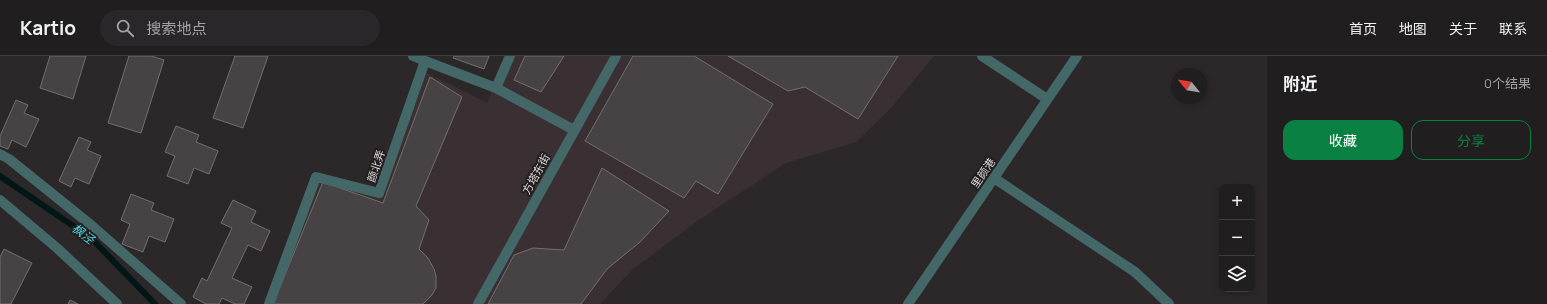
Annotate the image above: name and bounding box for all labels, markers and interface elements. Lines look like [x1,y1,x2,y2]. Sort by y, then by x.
search box [100,10,380,46]
text: Kartio [20,15,76,41]
icon: search [114,17,136,39]
text: 搜索地点 [146,18,206,39]
text: 首页 [1349,19,1377,38]
text: 地图 [1399,19,1427,38]
text: 关于 [1449,19,1477,38]
text: 联系 [1499,19,1527,38]
north arrow [1171,68,1207,104]
text: 附近 [1283,72,1317,95]
text: 0个结果 [1484,74,1531,92]
button: 收藏 [1283,120,1403,160]
button: 分享 [1411,120,1531,160]
street label: 颜北弄 [363,148,388,184]
street label: 方塔东街 [518,151,553,197]
street label: 里颜港 [967,155,998,191]
map controls [1219,184,1255,292]
button: + [1219,184,1255,220]
water label: 枫泾 [69,220,99,248]
button: − [1219,220,1255,256]
button: layers [1219,256,1255,292]

